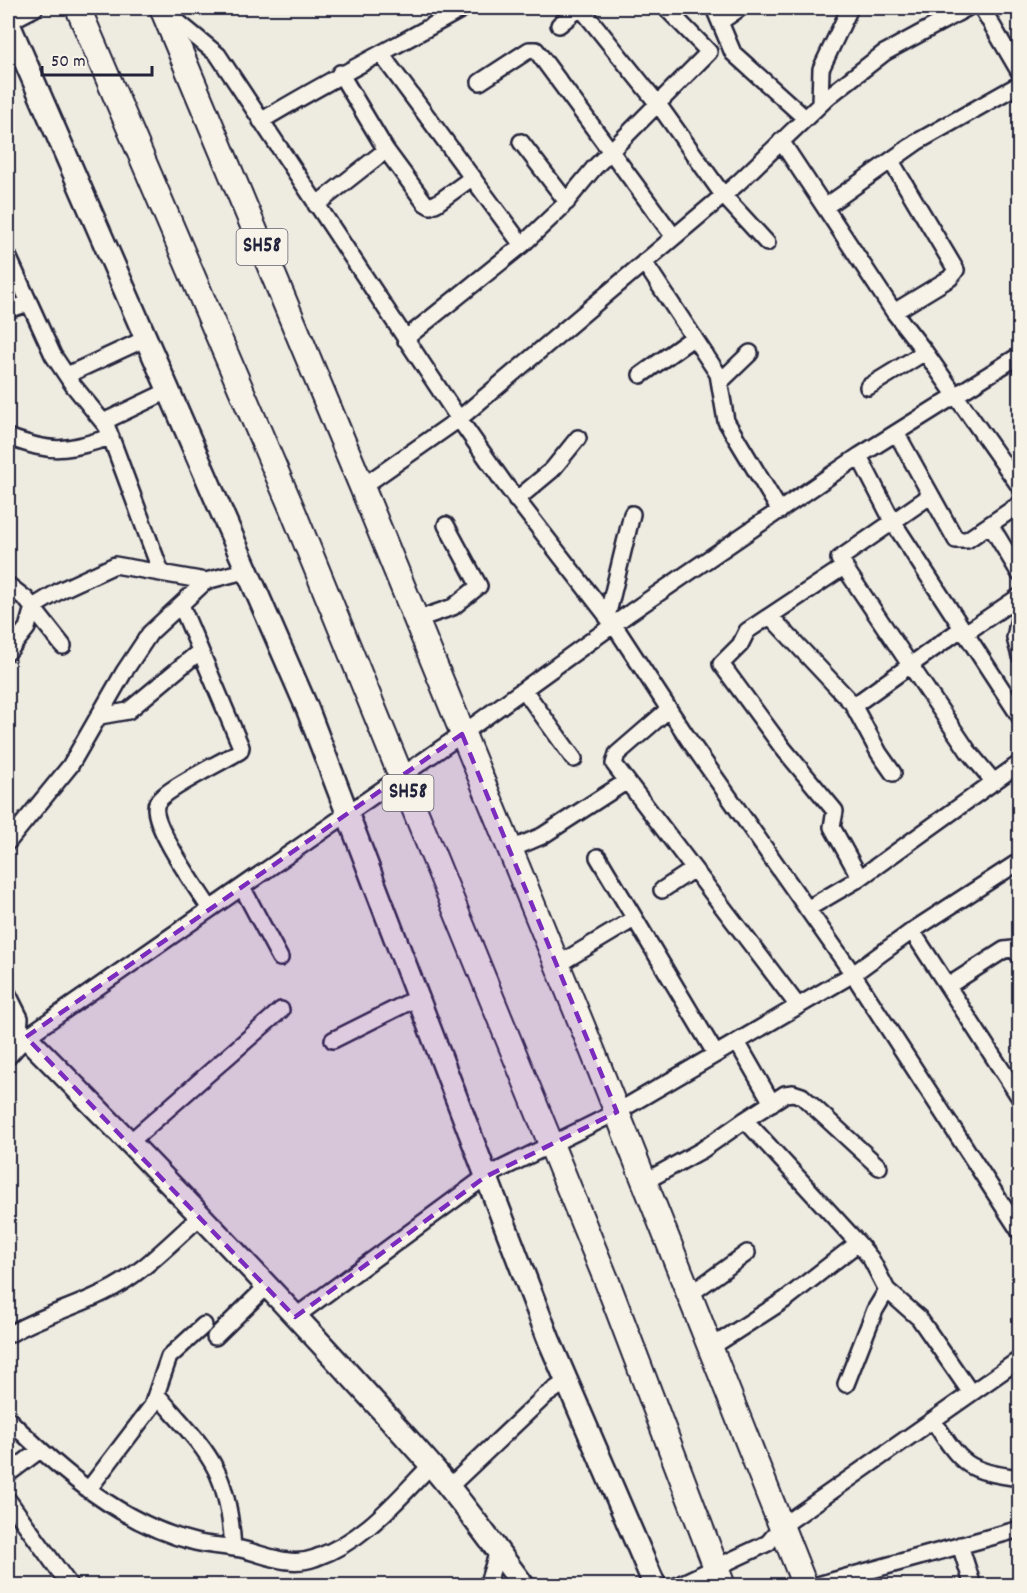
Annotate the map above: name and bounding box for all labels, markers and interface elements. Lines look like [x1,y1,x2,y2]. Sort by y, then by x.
scale bar [42,39,152,77]
text: 50 m [51,50,86,75]
road number: SH58 [236,229,288,265]
road number: SH58 [382,775,434,811]

